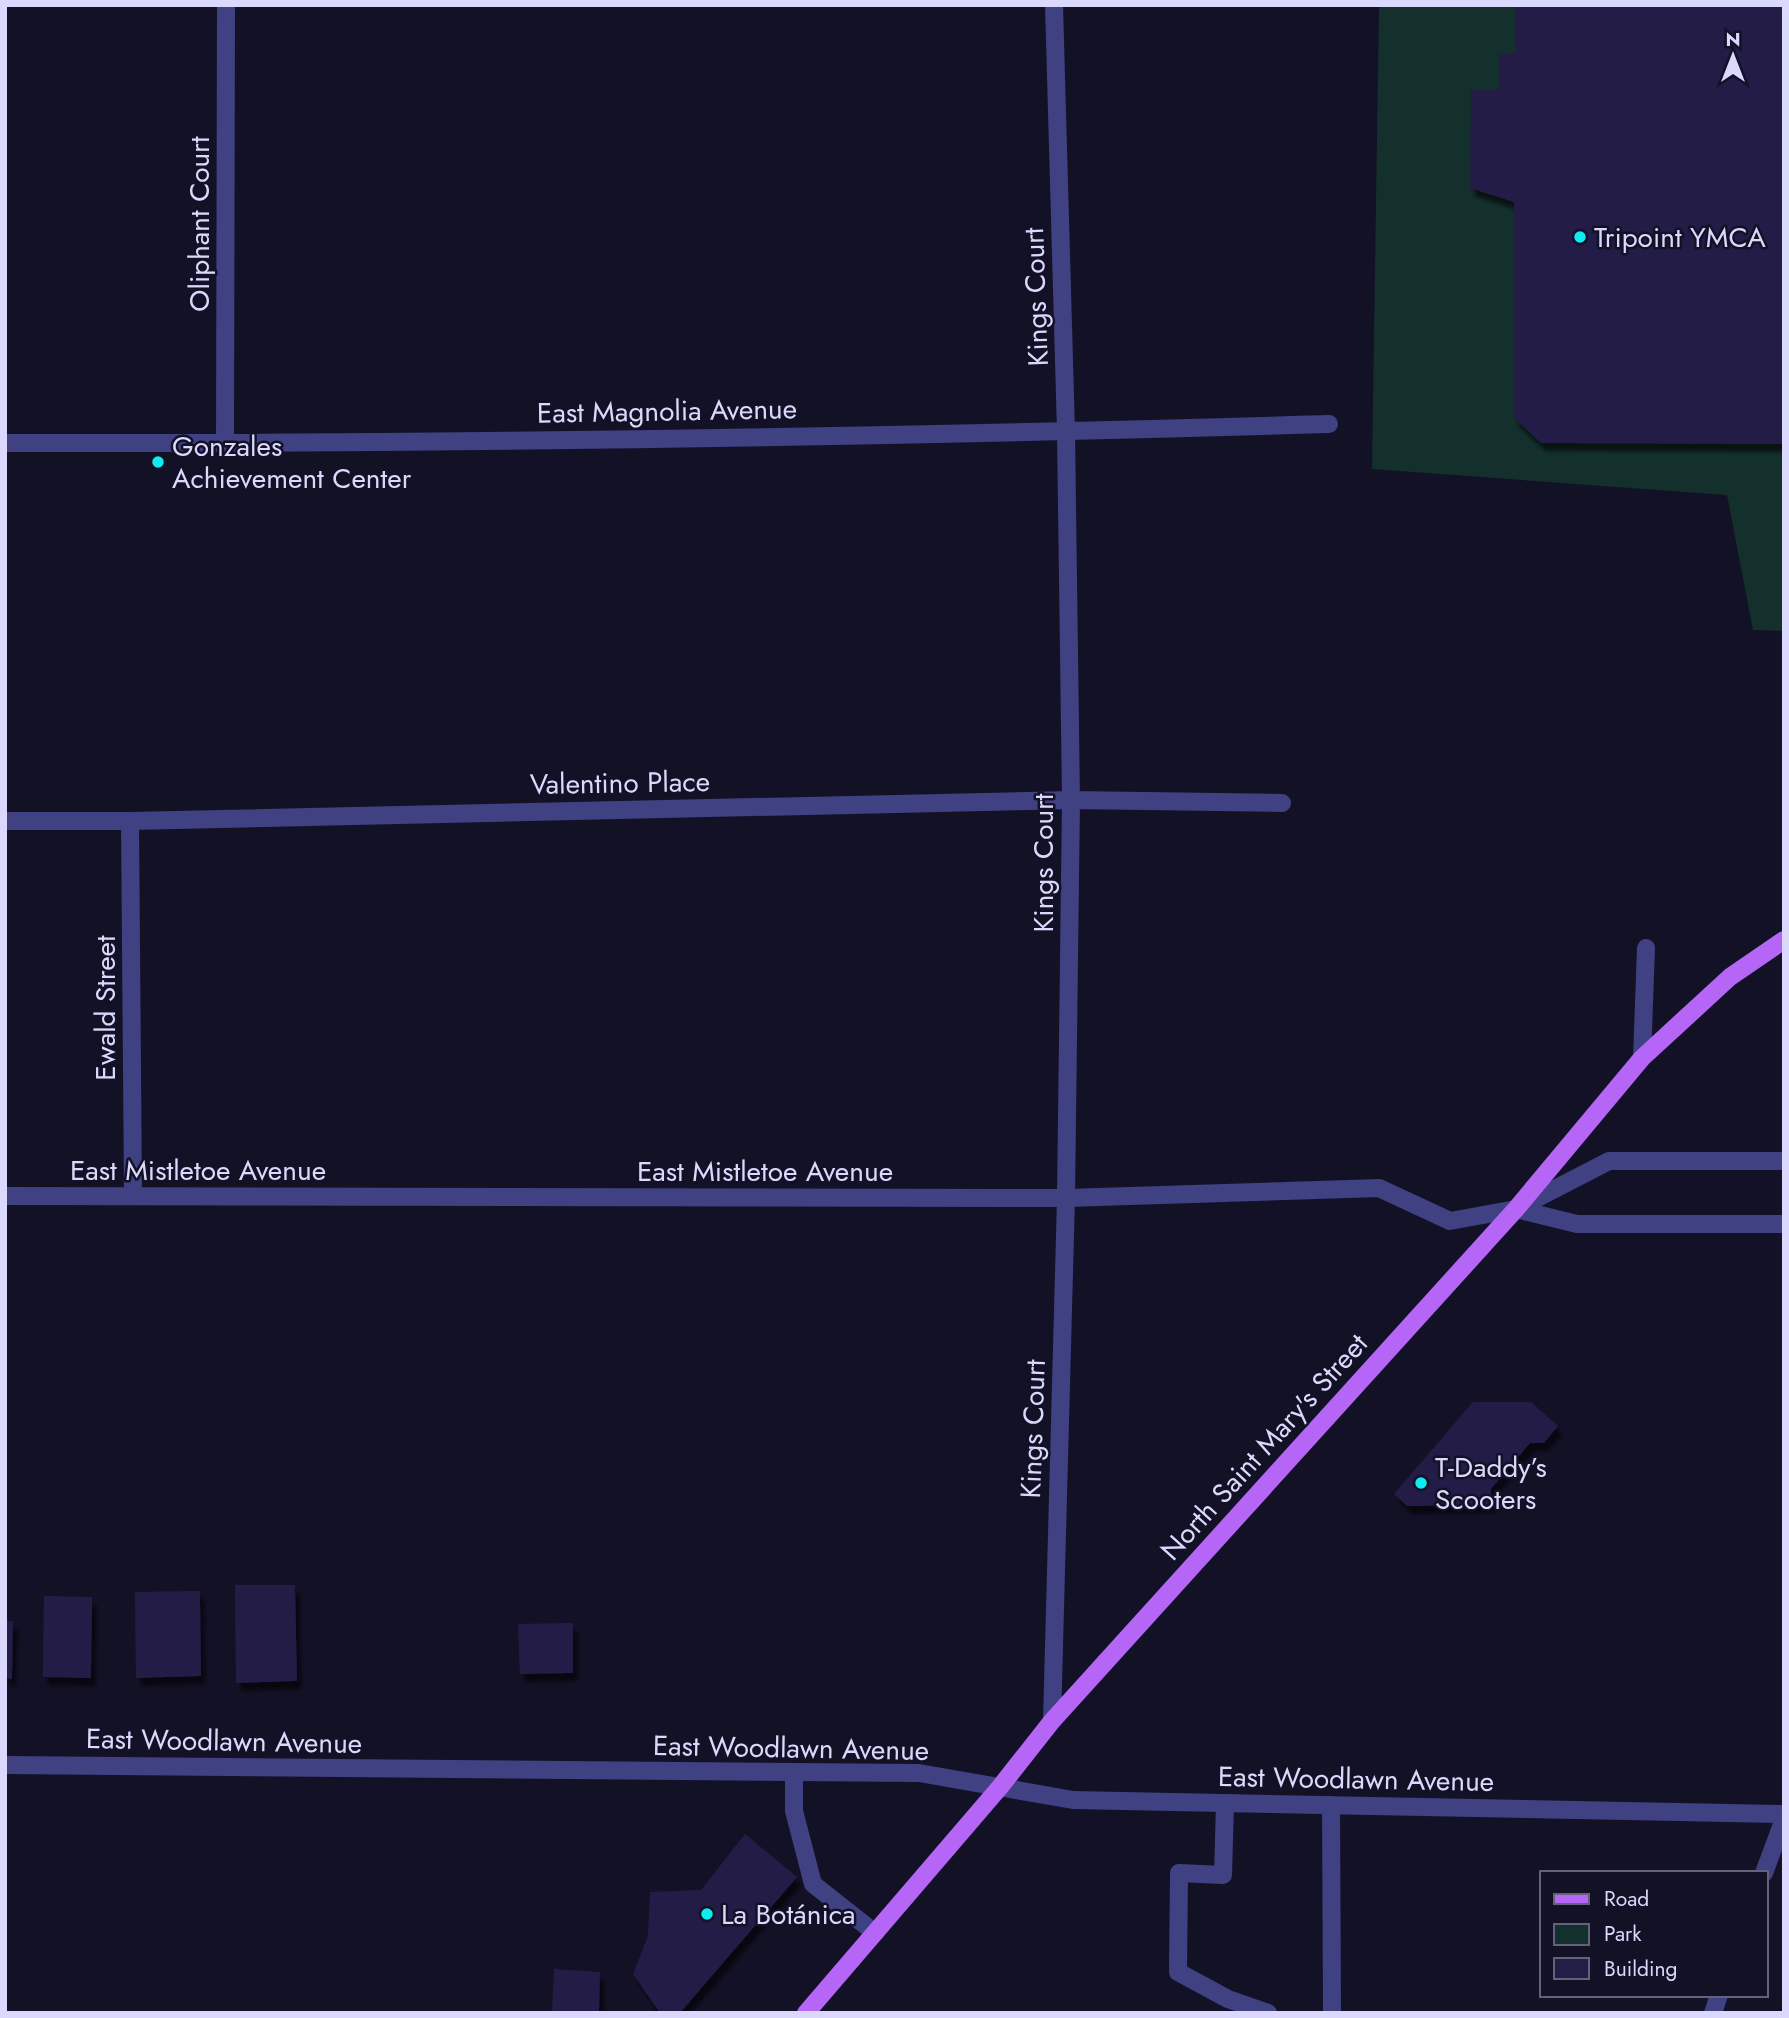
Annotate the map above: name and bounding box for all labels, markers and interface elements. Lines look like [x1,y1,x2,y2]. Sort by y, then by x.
north arrow [1698,21,1768,91]
text: N [1725,26,1741,53]
street label: Oliphant Court [179,136,220,312]
place label: Tripoint YMCA [1594,217,1766,258]
street label: Kings Court [1013,227,1059,367]
marker: Tripoint YMCA [1572,229,1588,245]
street label: East Magnolia Avenue [537,388,797,434]
place label: Gonzales Achievement Center [172,426,412,499]
marker: Gonzales Achievement Center [150,454,166,470]
street label: Valentino Place [530,761,710,805]
street label: Kings Court [1023,793,1064,932]
street label: Ewald Street [85,935,126,1081]
street label: East Mistletoe Avenue [70,1150,326,1191]
street label: East Mistletoe Avenue [637,1151,893,1192]
street label: North Saint Mary's Street [1151,1324,1377,1570]
street label: Kings Court [1010,1359,1056,1499]
place label: T-Daddy’s Scooters [1435,1447,1547,1520]
marker: T-Daddy’s Scooters [1413,1475,1429,1491]
street label: East Woodlawn Avenue [85,1718,363,1764]
street label: East Woodlawn Avenue [652,1725,930,1771]
street label: East Woodlawn Avenue [1217,1756,1495,1802]
legend [1540,1871,1768,1997]
text: Road [1604,1884,1649,1914]
place label: La Botánica [721,1894,856,1935]
marker: La Botánica [699,1906,715,1922]
text: Park [1604,1919,1642,1949]
text: Building [1604,1954,1677,1984]

